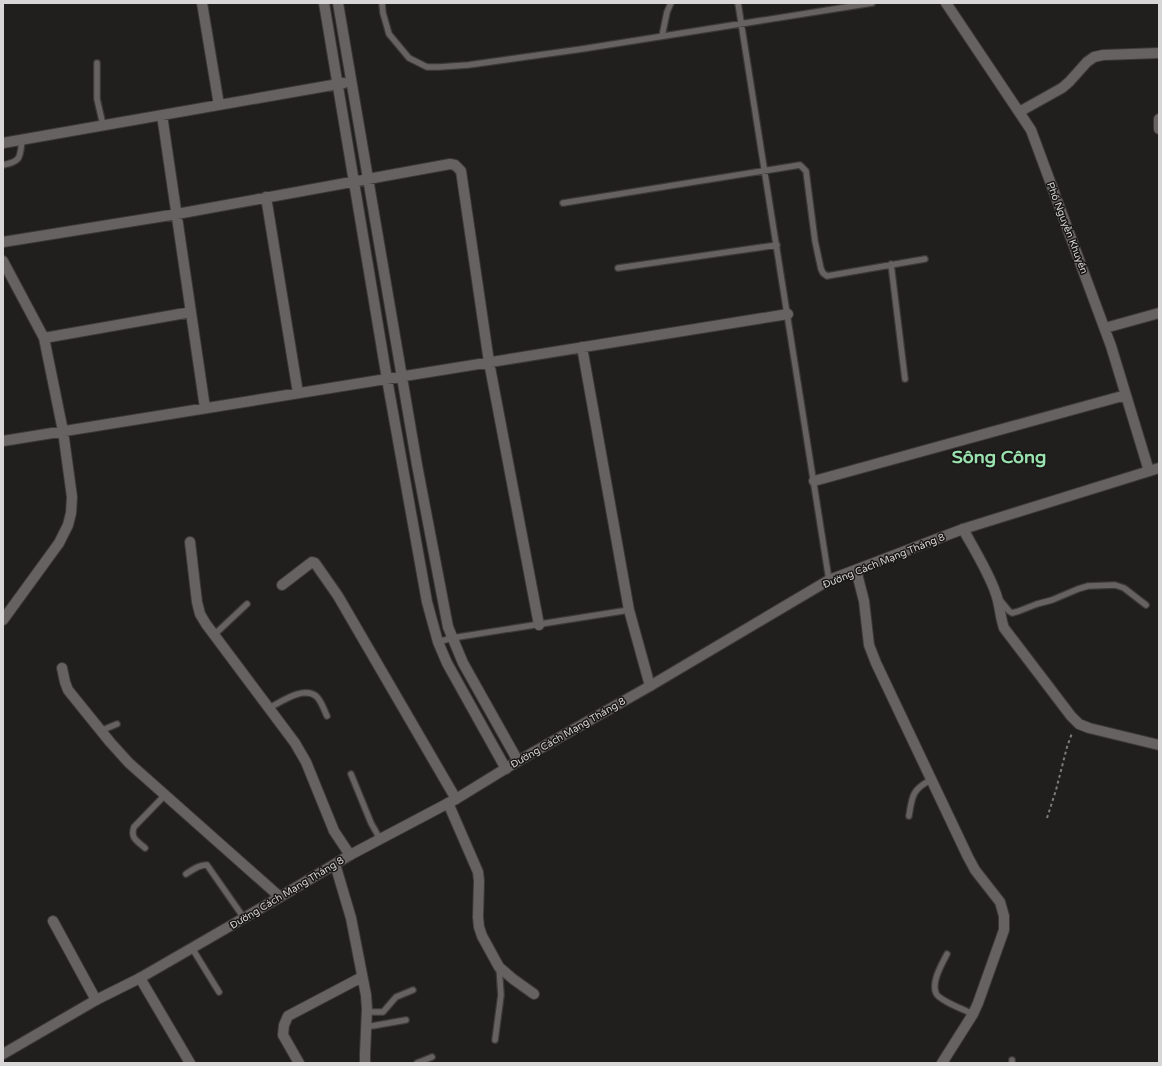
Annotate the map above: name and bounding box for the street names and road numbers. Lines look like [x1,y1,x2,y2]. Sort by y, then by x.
street label: Phố Nguyễn Khuyến [1044,180,1090,276]
street label: Đường Cách Mạng Tháng 8 [821,531,947,591]
street label: Đường Cách Mạng Tháng 8 [508,695,628,771]
street label: Đường Cách Mạng Tháng 8 [228,854,346,932]

